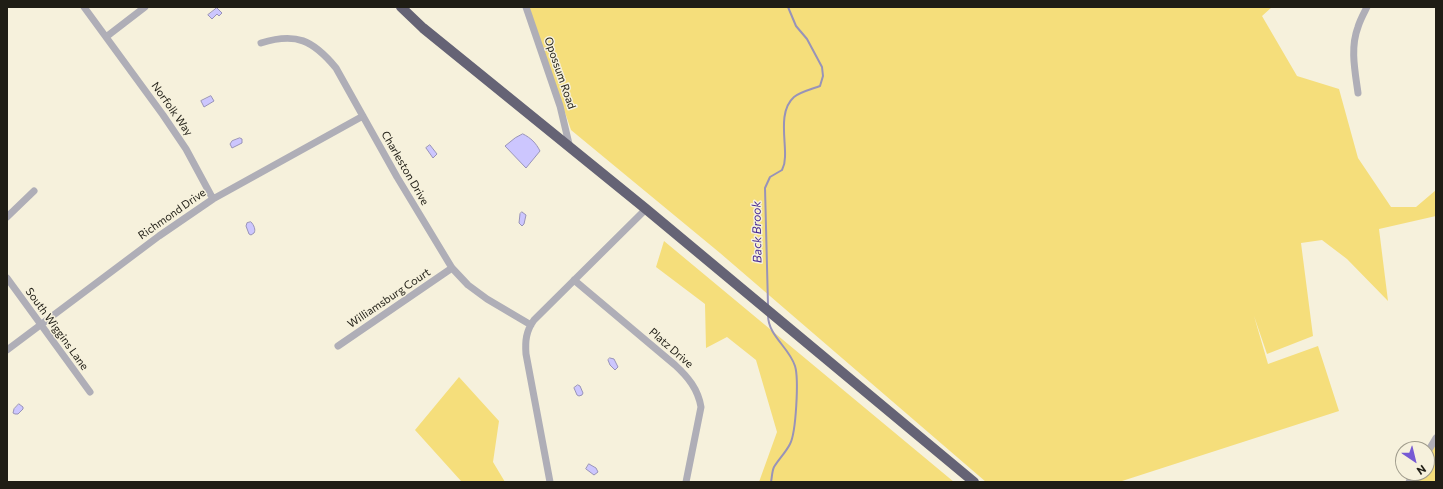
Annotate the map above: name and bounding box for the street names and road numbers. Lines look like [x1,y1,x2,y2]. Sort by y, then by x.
street label: Opossum Road [541,35,579,111]
street label: Norfolk Way [149,80,195,138]
street label: Charleston Drive [378,129,432,207]
street label: Richmond Drive [136,186,208,242]
street label: Williamsburg Court [345,265,433,331]
street label: South Wiggins Lane [23,285,91,373]
street label: Platz Drive [646,325,696,371]

